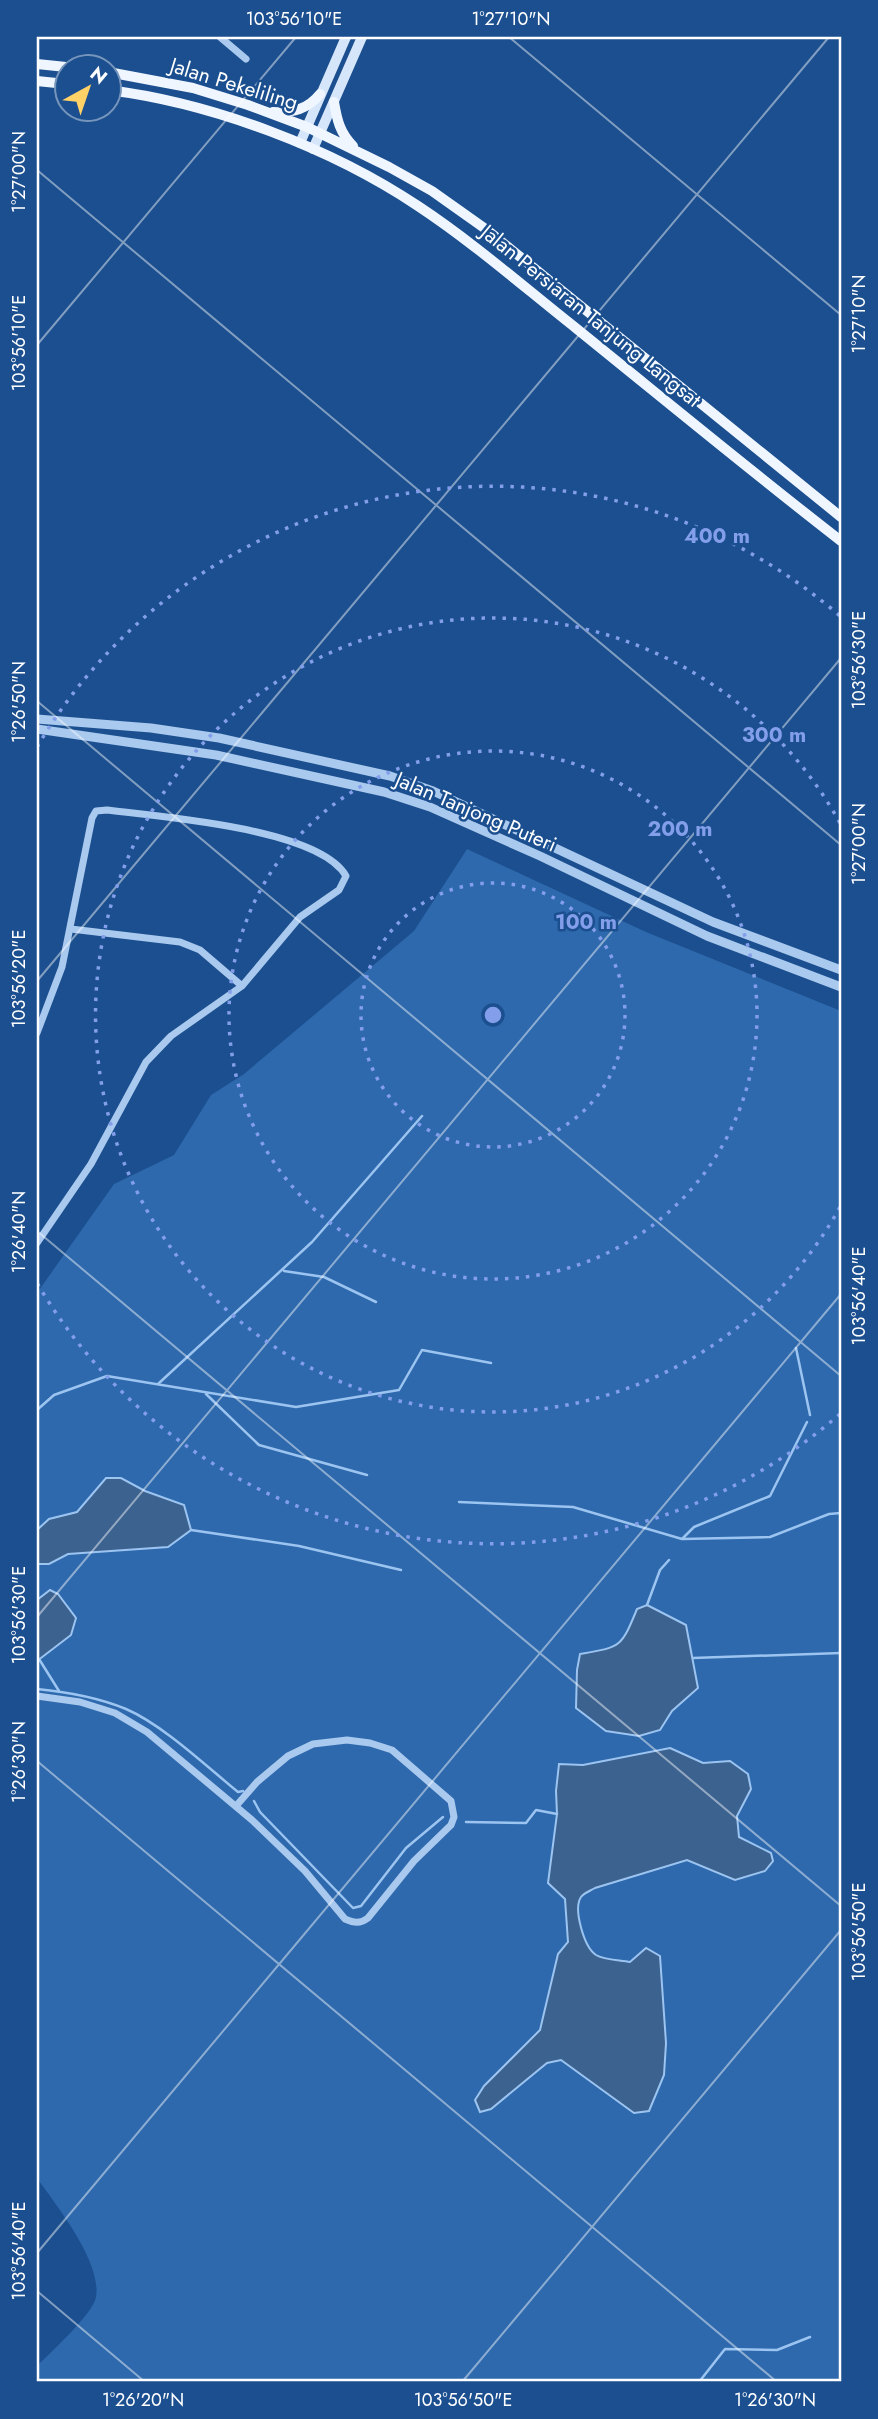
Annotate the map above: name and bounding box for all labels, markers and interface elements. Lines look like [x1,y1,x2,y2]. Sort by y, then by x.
text: 103°56'10"E [246,6,342,32]
text: 1°27'10"N [471,6,551,32]
street label: Jalan Pekeliling [163,49,302,118]
north arrow [52,52,122,122]
text: N [84,60,113,91]
text: 1°27'00"N [6,131,32,213]
street label: Jalan Persiaran Tanjung Langsat [472,216,707,414]
text: 1°27'10"N [846,274,872,354]
text: 103°56'10"E [6,295,32,391]
text: 400 m [684,521,750,551]
text: 103°56'30"E [846,611,872,709]
text: 1°26'50"N [6,661,32,743]
text: 300 m [742,720,806,750]
street label: Jalan Tanjong Puteri [388,763,561,860]
text: 1°27'00"N [846,803,872,885]
text: 200 m [647,814,713,844]
text: 100 m [555,907,617,937]
text: 103°56'20"E [6,930,32,1028]
centre of rings [481,1003,505,1027]
text: 1°26'40"N [6,1191,32,1273]
text: 103°56'40"E [846,1247,872,1345]
text: 103°56'30"E [6,1566,32,1664]
text: 1°26'30"N [6,1721,32,1803]
text: 103°56'50"E [846,1883,872,1981]
text: 103°56'40"E [6,2202,32,2300]
text: 1°26'20"N [102,2387,184,2413]
text: 103°56'50"E [414,2387,512,2413]
text: 1°26'30"N [734,2387,816,2413]

